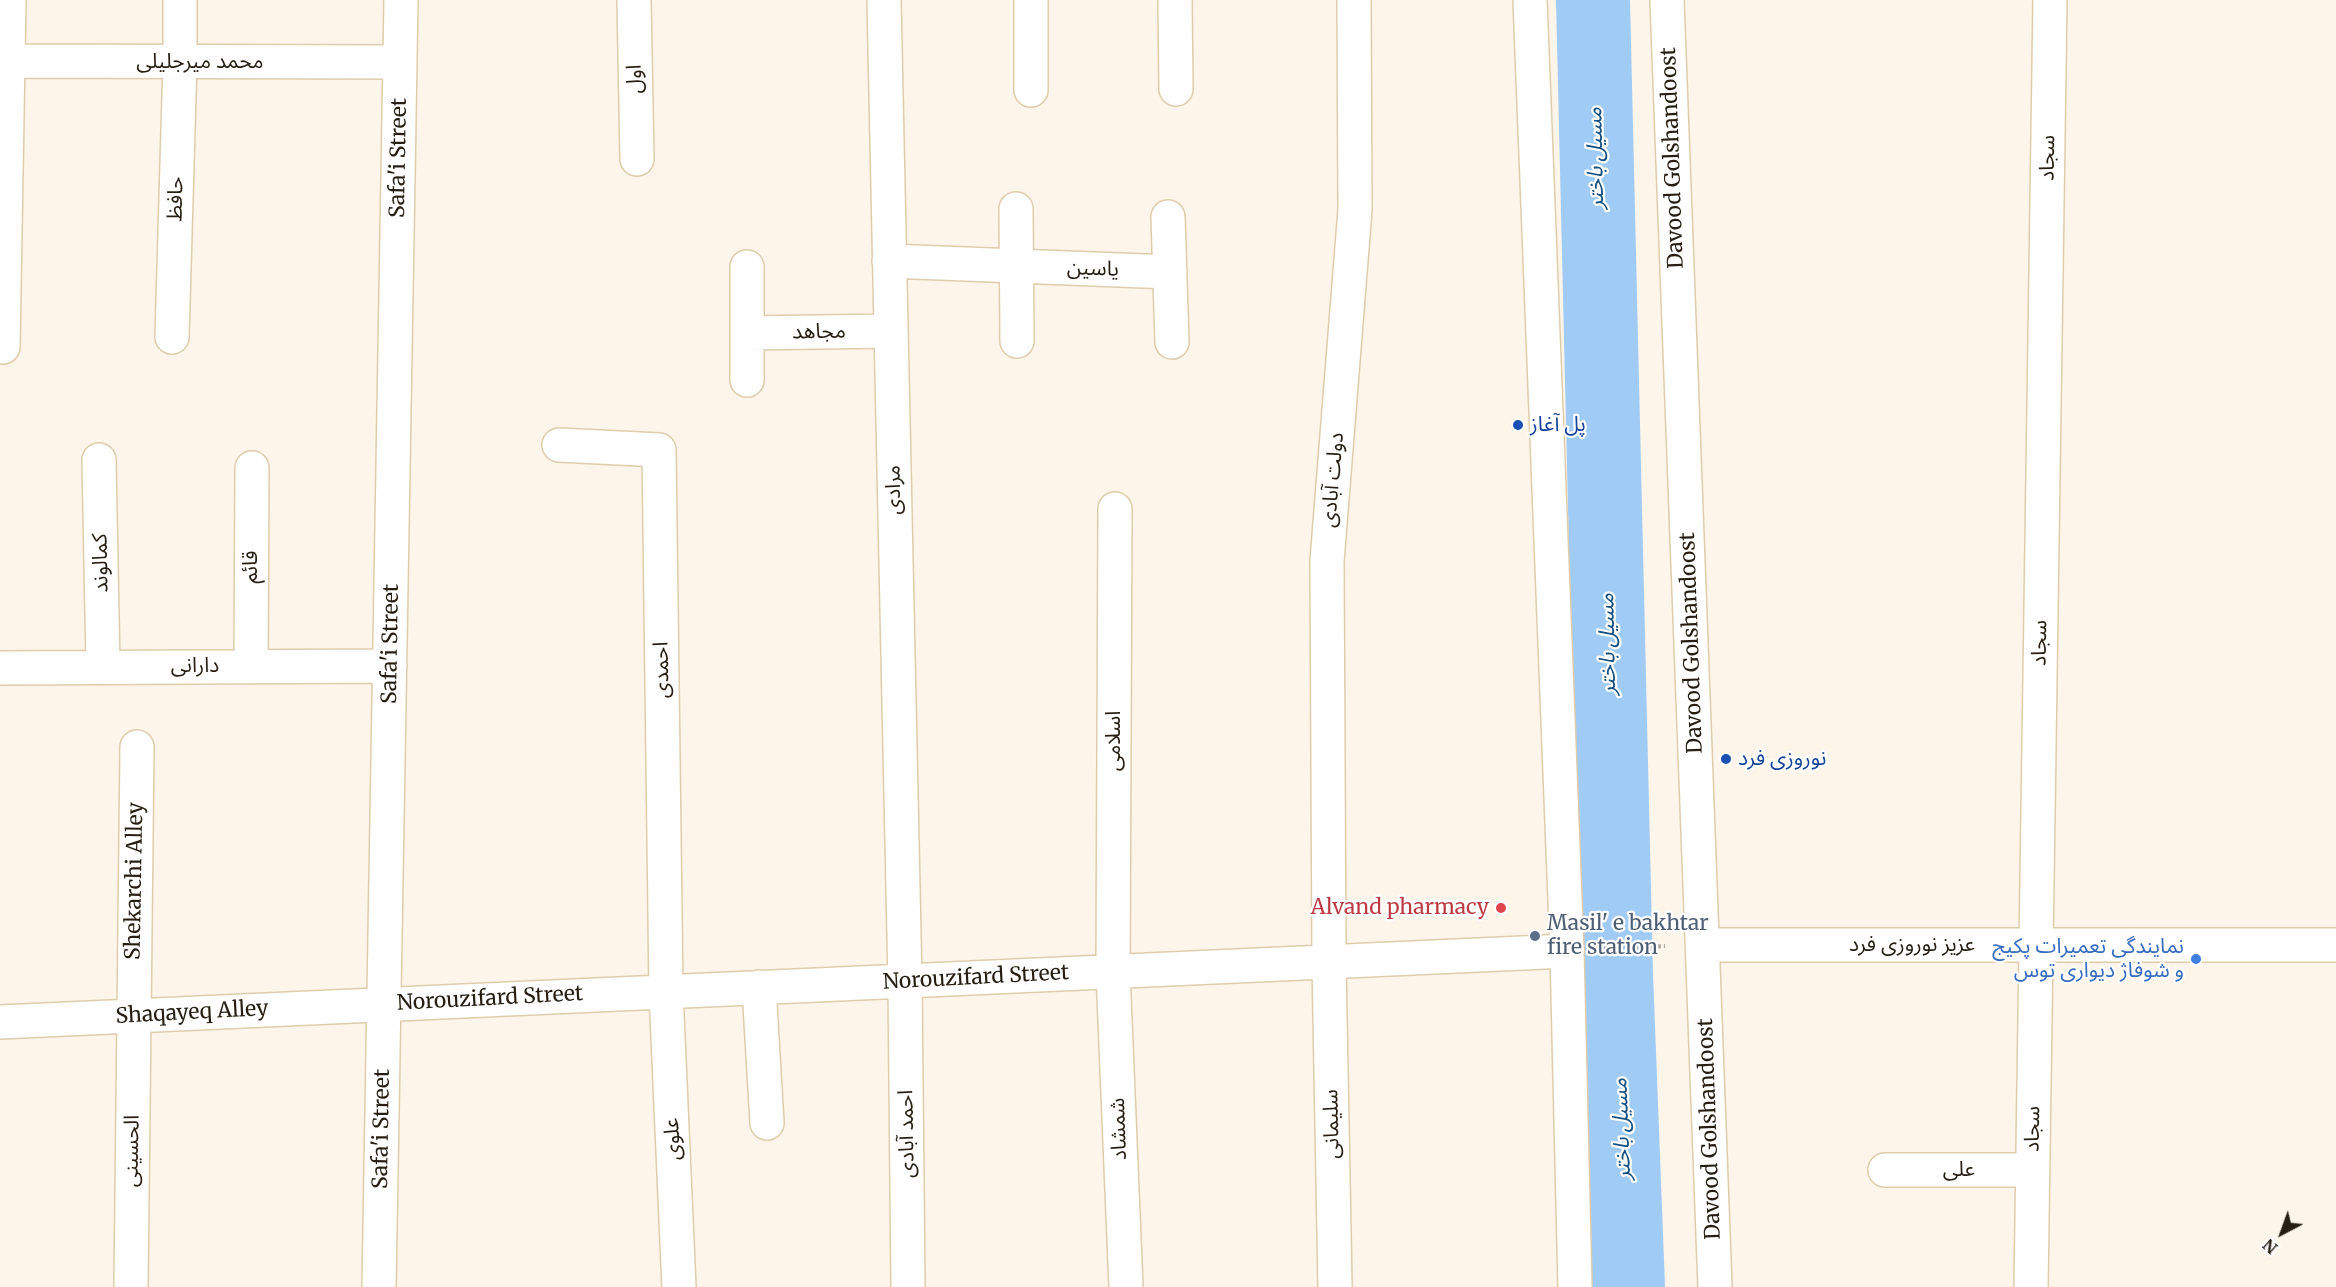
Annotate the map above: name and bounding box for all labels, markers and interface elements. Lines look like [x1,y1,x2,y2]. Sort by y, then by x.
street label: Davood Golshandoost [1657,47,1689,269]
street label: محمد میرجلیلی [136,49,264,75]
street label: اول [622,64,648,94]
street label: Safa'i Street [385,98,413,218]
water label: مسیل باختر [1582,107,1610,209]
street label: سجاد [2035,135,2061,181]
street label: حافظ [163,176,189,222]
street label: یاسین [1067,255,1119,283]
street label: مجاهد [792,319,846,345]
place label: پل آغاز [1530,412,1586,438]
marker: پل آغاز [1511,418,1525,432]
street label: دولت آبادی [1316,431,1350,529]
street label: مرادی [881,465,907,515]
street label: Davood Golshandoost [1676,532,1708,754]
street label: کمالوند [88,533,114,593]
street label: قائم [238,551,264,583]
street label: Safa'i Street [377,584,405,704]
water label: مسیل باختر [1594,593,1622,695]
street label: سجاد [2027,620,2053,666]
street label: احمدی [649,641,675,699]
street label: دارانی [171,653,219,679]
street label: اسلامی [1101,711,1127,771]
place label: نوروزی فرد [1738,746,1826,772]
marker: نوروزی فرد [1719,752,1733,766]
street label: Shekarchi Alley [121,802,149,960]
place label: Alvand pharmacy [1311,895,1489,921]
marker: Alvand pharmacy [1494,901,1508,915]
place label: Masil' e bakhtar fire station [1547,911,1709,961]
marker: Masil' e bakhtar fire station [1528,929,1542,943]
street label: عزیز نوروزی فرد [1849,932,1975,958]
place label: نمایندگی تعمیرات پکیج و شوفاژ دیواری توس [1992,934,2184,984]
marker: نمایندگی تعمیرات پکیج و شوفاژ دیواری توس [2189,952,2203,966]
street label: Norouzifard Street [882,961,1070,995]
street label: Norouzifard Street [396,982,584,1016]
street label: Shaqayeq Alley [115,996,269,1030]
street label: Davood Golshandoost [1694,1018,1726,1240]
street label: Safa'i Street [368,1069,396,1189]
water label: مسیل باختر [1607,1078,1637,1180]
street label: سلیمانی [1319,1089,1345,1159]
street label: احمد آبادی [894,1090,920,1178]
street label: شمشاد [1105,1097,1133,1161]
street label: سجاد [2020,1106,2046,1152]
street label: الحسینی [119,1115,145,1187]
street label: علوی [659,1117,687,1161]
street label: علی [1943,1157,1975,1183]
north arrow [2252,1203,2312,1263]
text: N [2259,1235,2282,1258]

